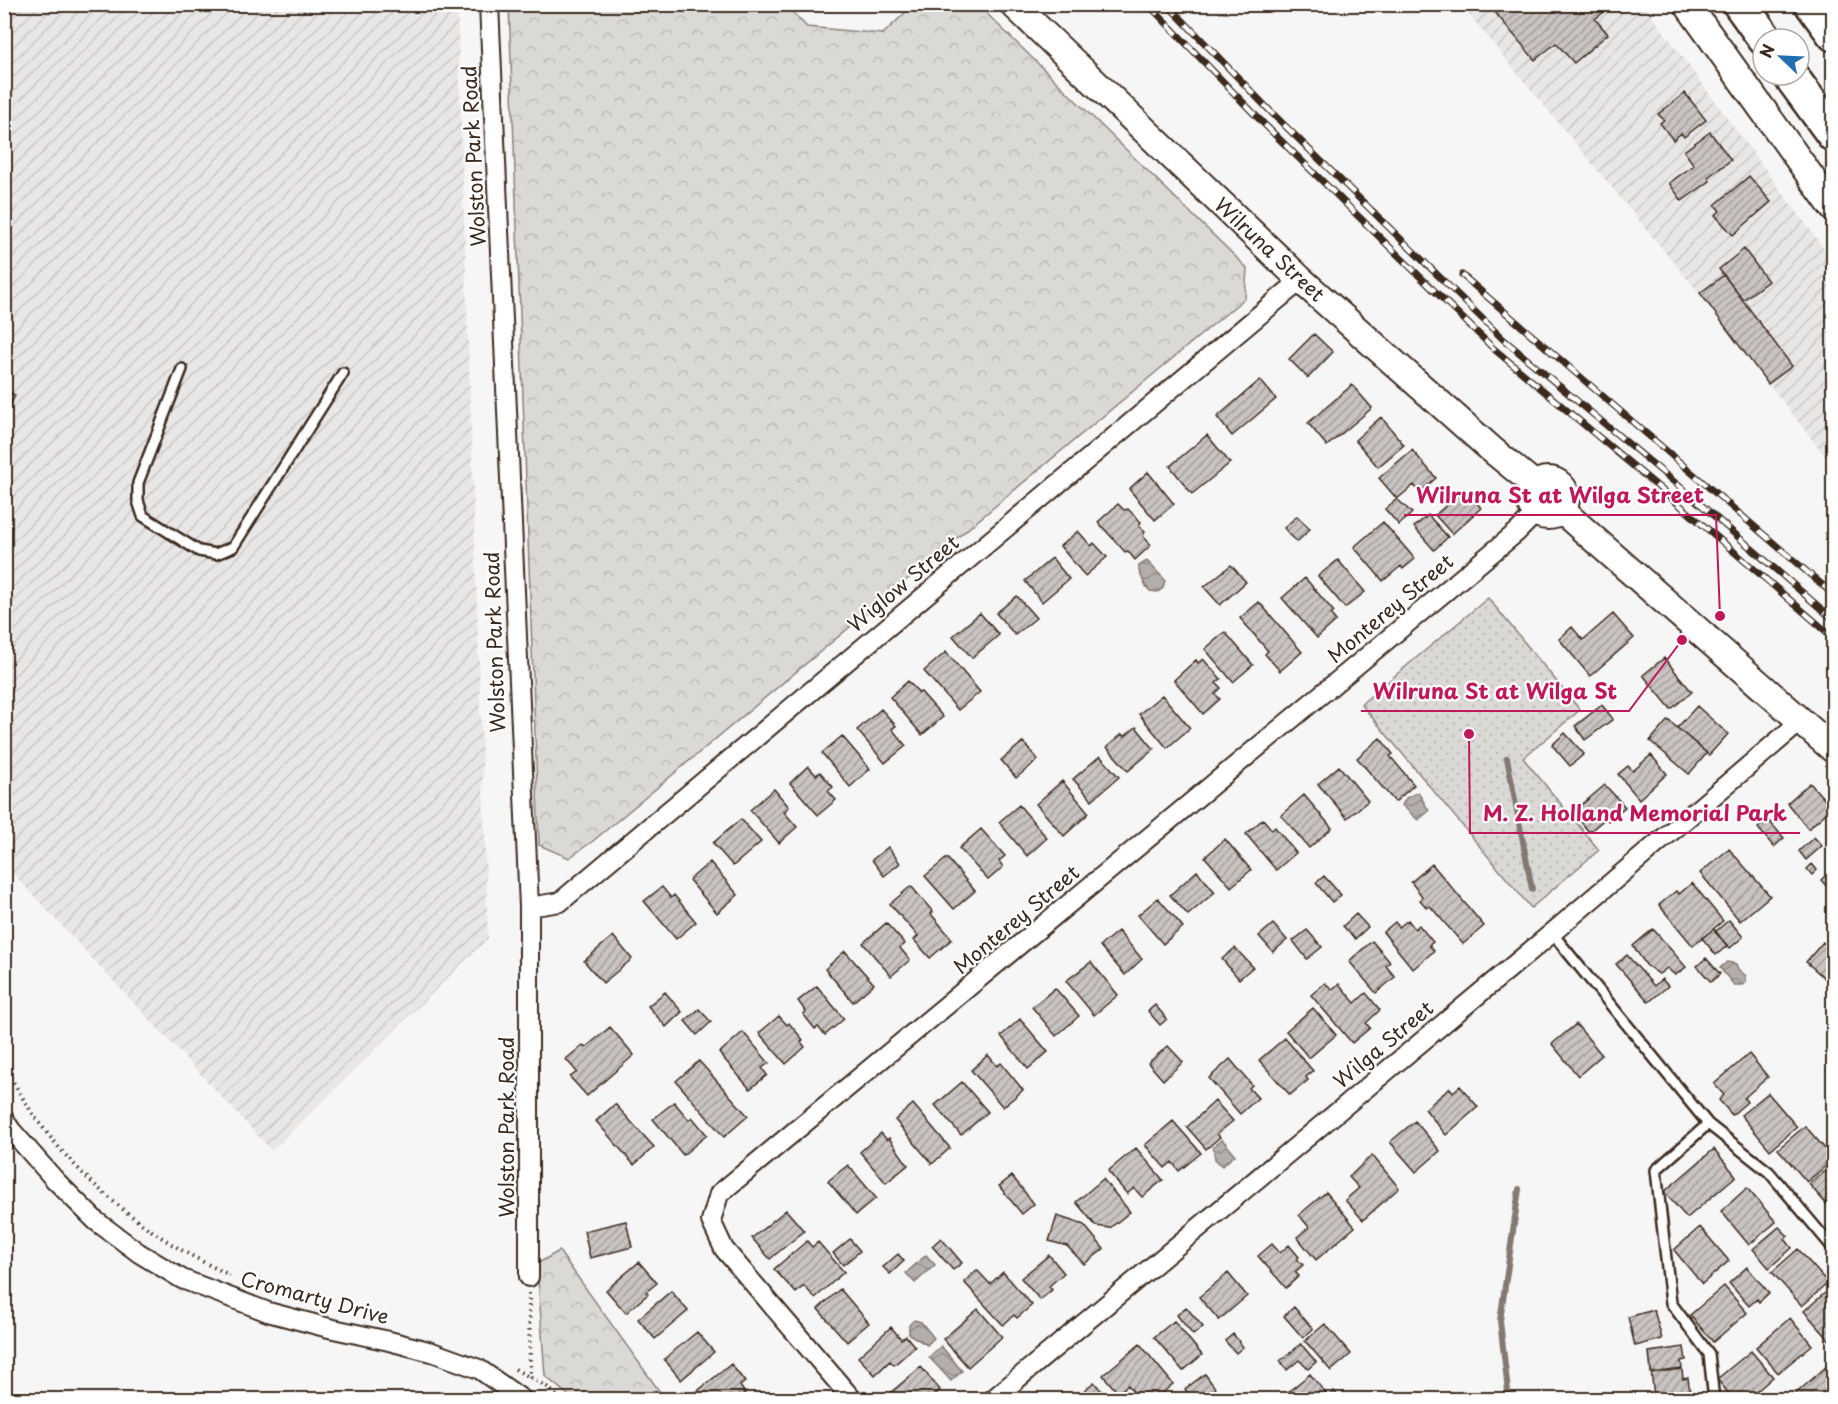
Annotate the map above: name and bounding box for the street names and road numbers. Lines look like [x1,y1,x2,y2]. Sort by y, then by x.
street label: Wolston Park Road [453,65,493,247]
street label: Wilruna Street [1208,190,1332,308]
street label: Wiglow Street [841,527,965,639]
street label: Monterey Street [1321,546,1459,670]
street label: Wolston Park Road [476,551,512,733]
street label: Monterey Street [947,857,1085,981]
street label: Wilga Street [1327,993,1439,1095]
street label: Wolston Park Road [491,1036,521,1218]
street label: Cromarty Drive [238,1263,392,1331]

